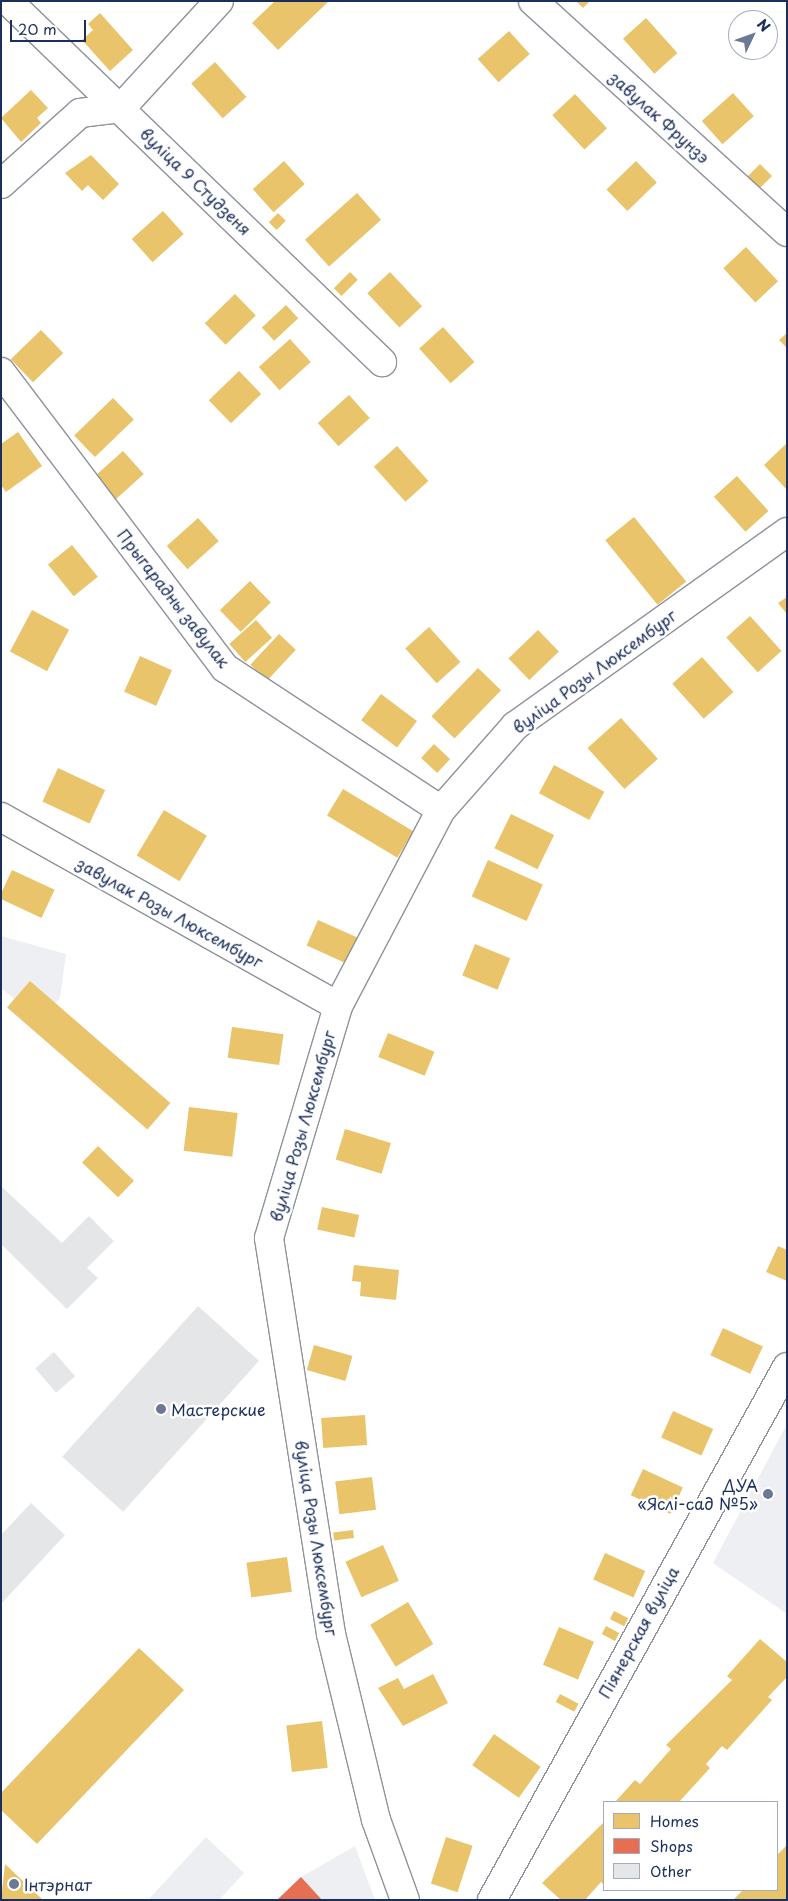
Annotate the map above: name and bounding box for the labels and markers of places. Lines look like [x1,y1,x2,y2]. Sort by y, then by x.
place label: Мастерские [171,1399,265,1419]
marker: Мастерские [155,1403,167,1415]
place label: ДУА «Яслі-сад №5» [638,1475,758,1513]
marker: ДУА «Яслі-сад №5» [762,1488,774,1500]
place label: Інтэрнат [24,1874,92,1894]
marker: Інтэрнат [8,1878,20,1890]

